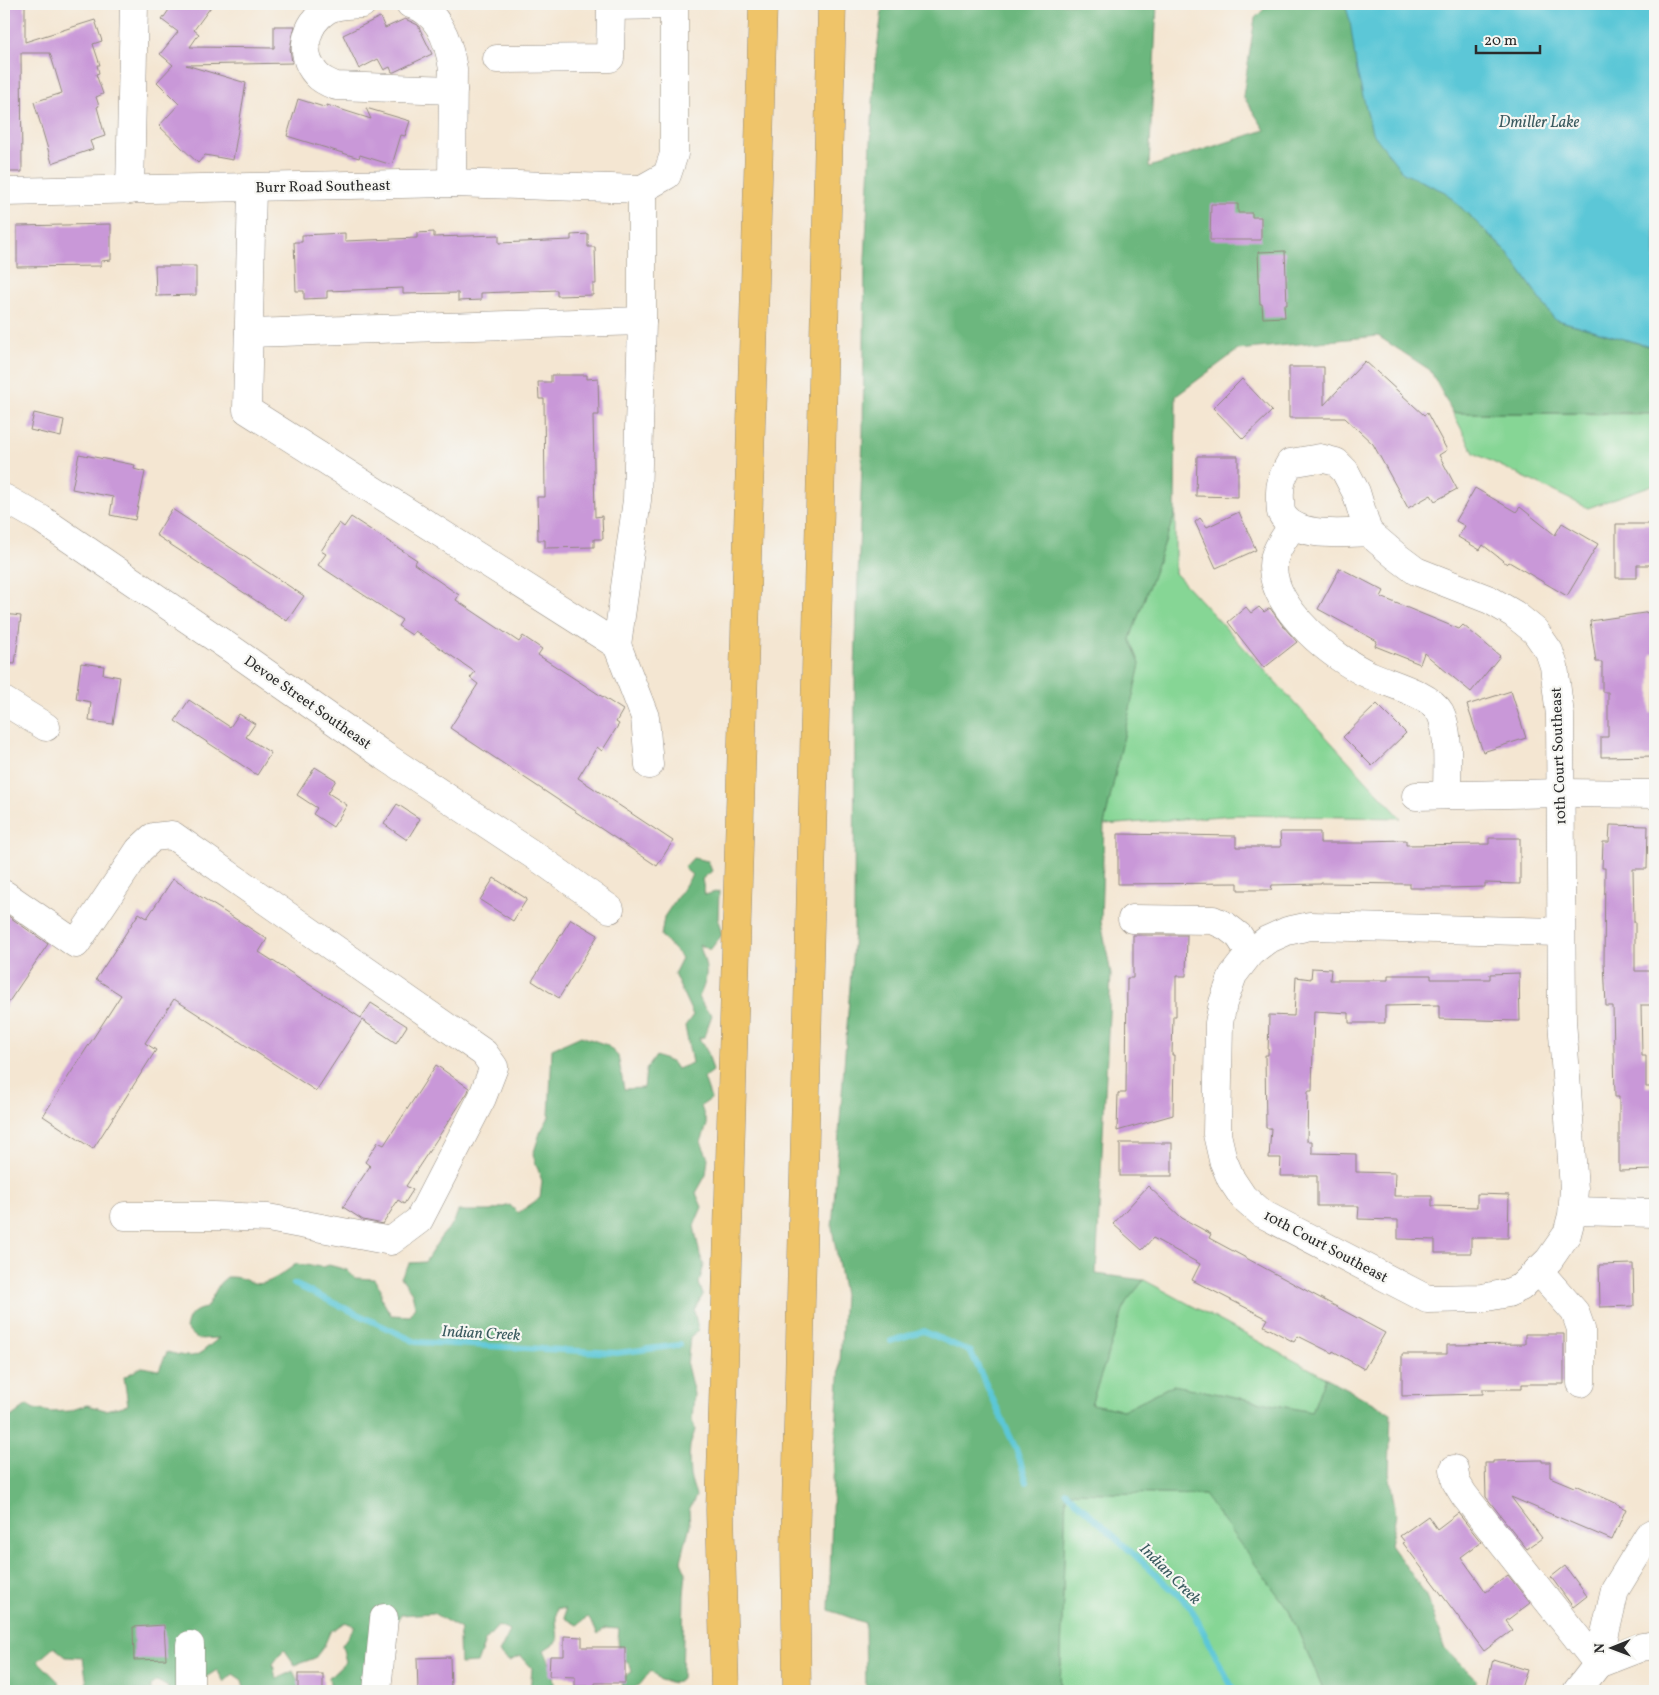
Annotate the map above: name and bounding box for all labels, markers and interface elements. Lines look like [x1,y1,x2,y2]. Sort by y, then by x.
scale bar [1476,22,1540,54]
text: 20 m [1484,31,1517,52]
water label: Dmiller Lake [1499,112,1580,134]
street label: Burr Road Southeast [255,176,391,199]
street label: Devoe Street Southeast [239,651,375,755]
street label: 10th Court Southeast [1547,687,1572,825]
street label: 10th Court Southeast [1259,1206,1391,1289]
water label: Indian Creek [441,1321,522,1347]
water label: Indian Creek [1134,1539,1206,1611]
north arrow [1586,1622,1636,1672]
text: N [1591,1643,1610,1653]

